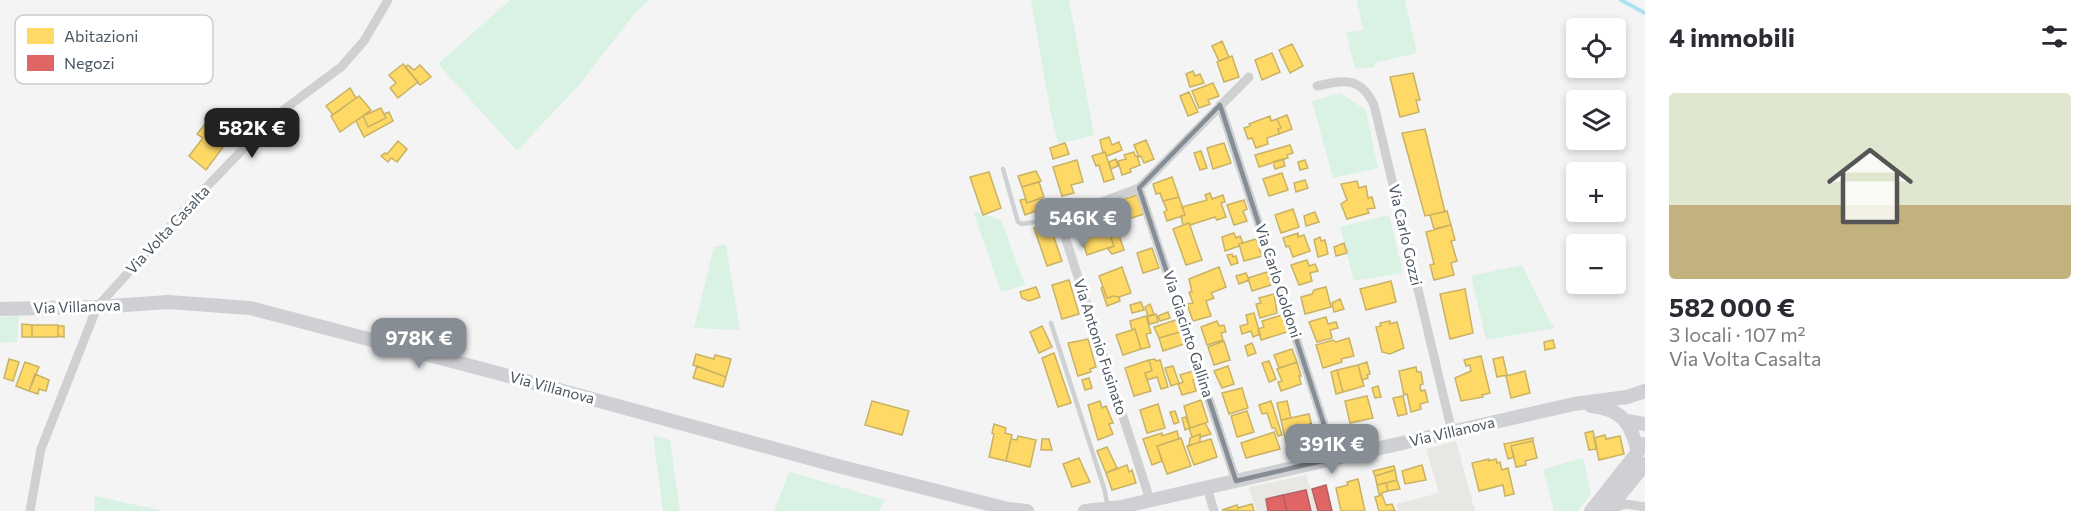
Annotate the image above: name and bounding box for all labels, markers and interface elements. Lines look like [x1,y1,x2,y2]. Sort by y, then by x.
legend [15,15,213,84]
map controls [1566,18,1626,294]
button: locate [1566,18,1626,78]
icon: filters [2038,20,2071,53]
text: 4 immobili [1669,21,1795,52]
text: Abitazioni [64,26,138,45]
text: Negozi [64,53,115,72]
button: layers [1566,90,1626,150]
pin: 582K € [203,108,301,159]
text: 582K € [218,115,286,139]
icon: home [1816,132,1924,240]
button: + [1566,162,1626,222]
street label: Via Volta Casalta [122,181,213,277]
street label: Via Carlo Gozzi [1386,182,1426,287]
pin: 546K € [1034,198,1132,249]
text: 546K € [1049,205,1117,229]
street label: Via Carlo Goldoni [1252,222,1306,340]
button: − [1566,234,1626,294]
street label: Via Giacinto Gallina [1160,268,1218,399]
street label: Via Antonio Fusinato [1070,276,1131,417]
text: 582 000 € [1669,291,1795,322]
street label: Via Villanova [33,295,121,317]
pin: 978K € [370,318,468,369]
text: 3 locali · 107 m² [1669,322,1806,346]
text: 978K € [385,325,453,349]
text: Via Volta Casalta [1669,346,1821,370]
street label: Via Villanova [508,367,597,407]
street label: Via Villanova [1407,412,1496,450]
pin: 391K € [1283,424,1381,475]
text: 391K € [1300,431,1364,455]

